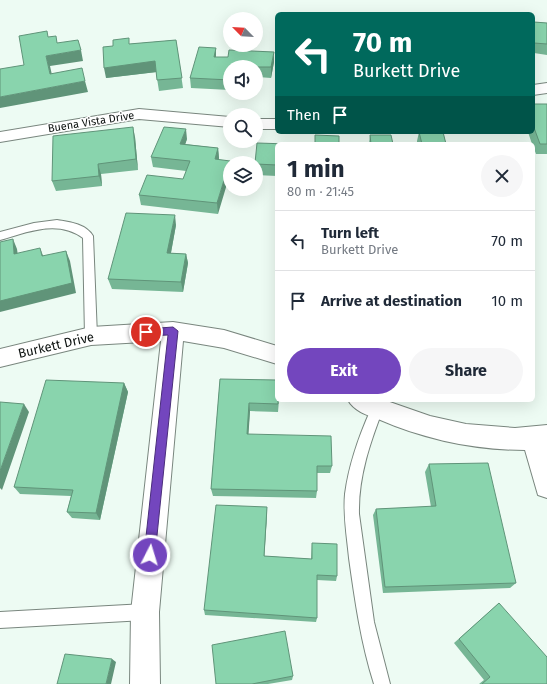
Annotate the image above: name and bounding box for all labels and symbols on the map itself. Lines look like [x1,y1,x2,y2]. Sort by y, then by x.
north arrow [223,12,263,52]
street label: Buena Vista Drive [47,109,135,135]
pin [129,315,163,349]
street label: Burkett Drive [17,329,95,361]
position arrow [129,534,171,576]

